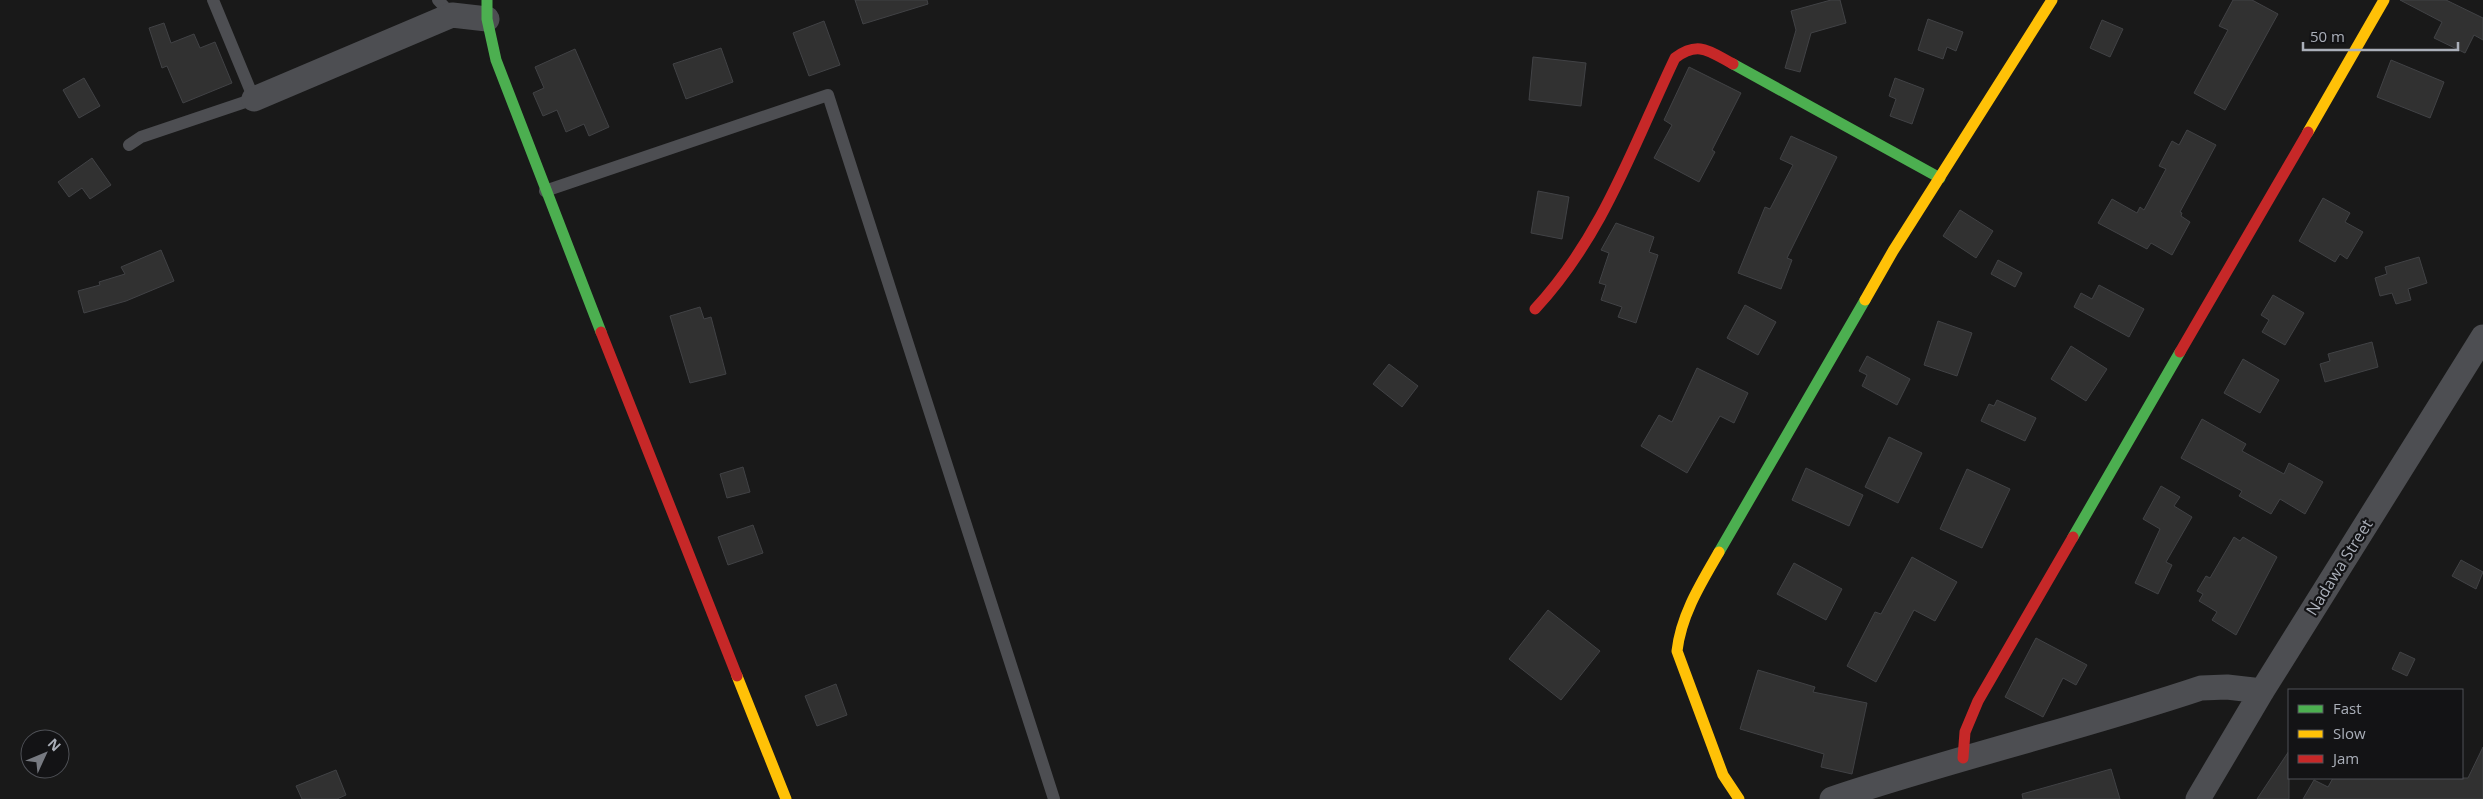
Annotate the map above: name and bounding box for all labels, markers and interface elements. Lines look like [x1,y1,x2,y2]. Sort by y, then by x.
scale bar [2303,20,2458,52]
text: 50 m [2310,26,2345,46]
street label: Nadawa Street [2301,514,2378,619]
legend [2288,689,2463,779]
text: Fast [2333,698,2362,718]
text: Slow [2333,723,2366,743]
north arrow [20,729,70,779]
text: N [44,734,66,755]
text: Jam [2331,748,2359,768]

